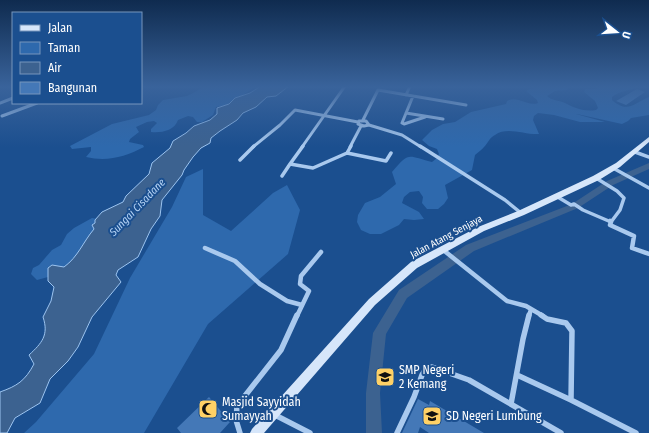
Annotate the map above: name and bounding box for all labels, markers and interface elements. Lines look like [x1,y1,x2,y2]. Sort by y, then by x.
legend [12,12,142,104]
north arrow [597,12,637,52]
text: Jalan [48,21,72,35]
text: U [619,30,633,40]
text: Taman [48,41,80,55]
text: Air [48,61,62,75]
text: Bangunan [48,81,97,95]
water label: Sungai Cisadane [106,176,168,239]
street label: Jalan Atang Senjaya [408,213,485,261]
place label: SMP Negeri 2 Kemang [399,363,454,391]
school or university icon: SMP Negeri 2 Kemang [374,366,396,388]
place label: Masjid Sayyidah Sumayyah [222,395,301,423]
mosque icon: Masjid Sayyidah Sumayyah [197,398,219,420]
school or university icon: SD Negeri Lumbung [421,405,443,427]
place label: SD Negeri Lumbung [446,409,542,423]

